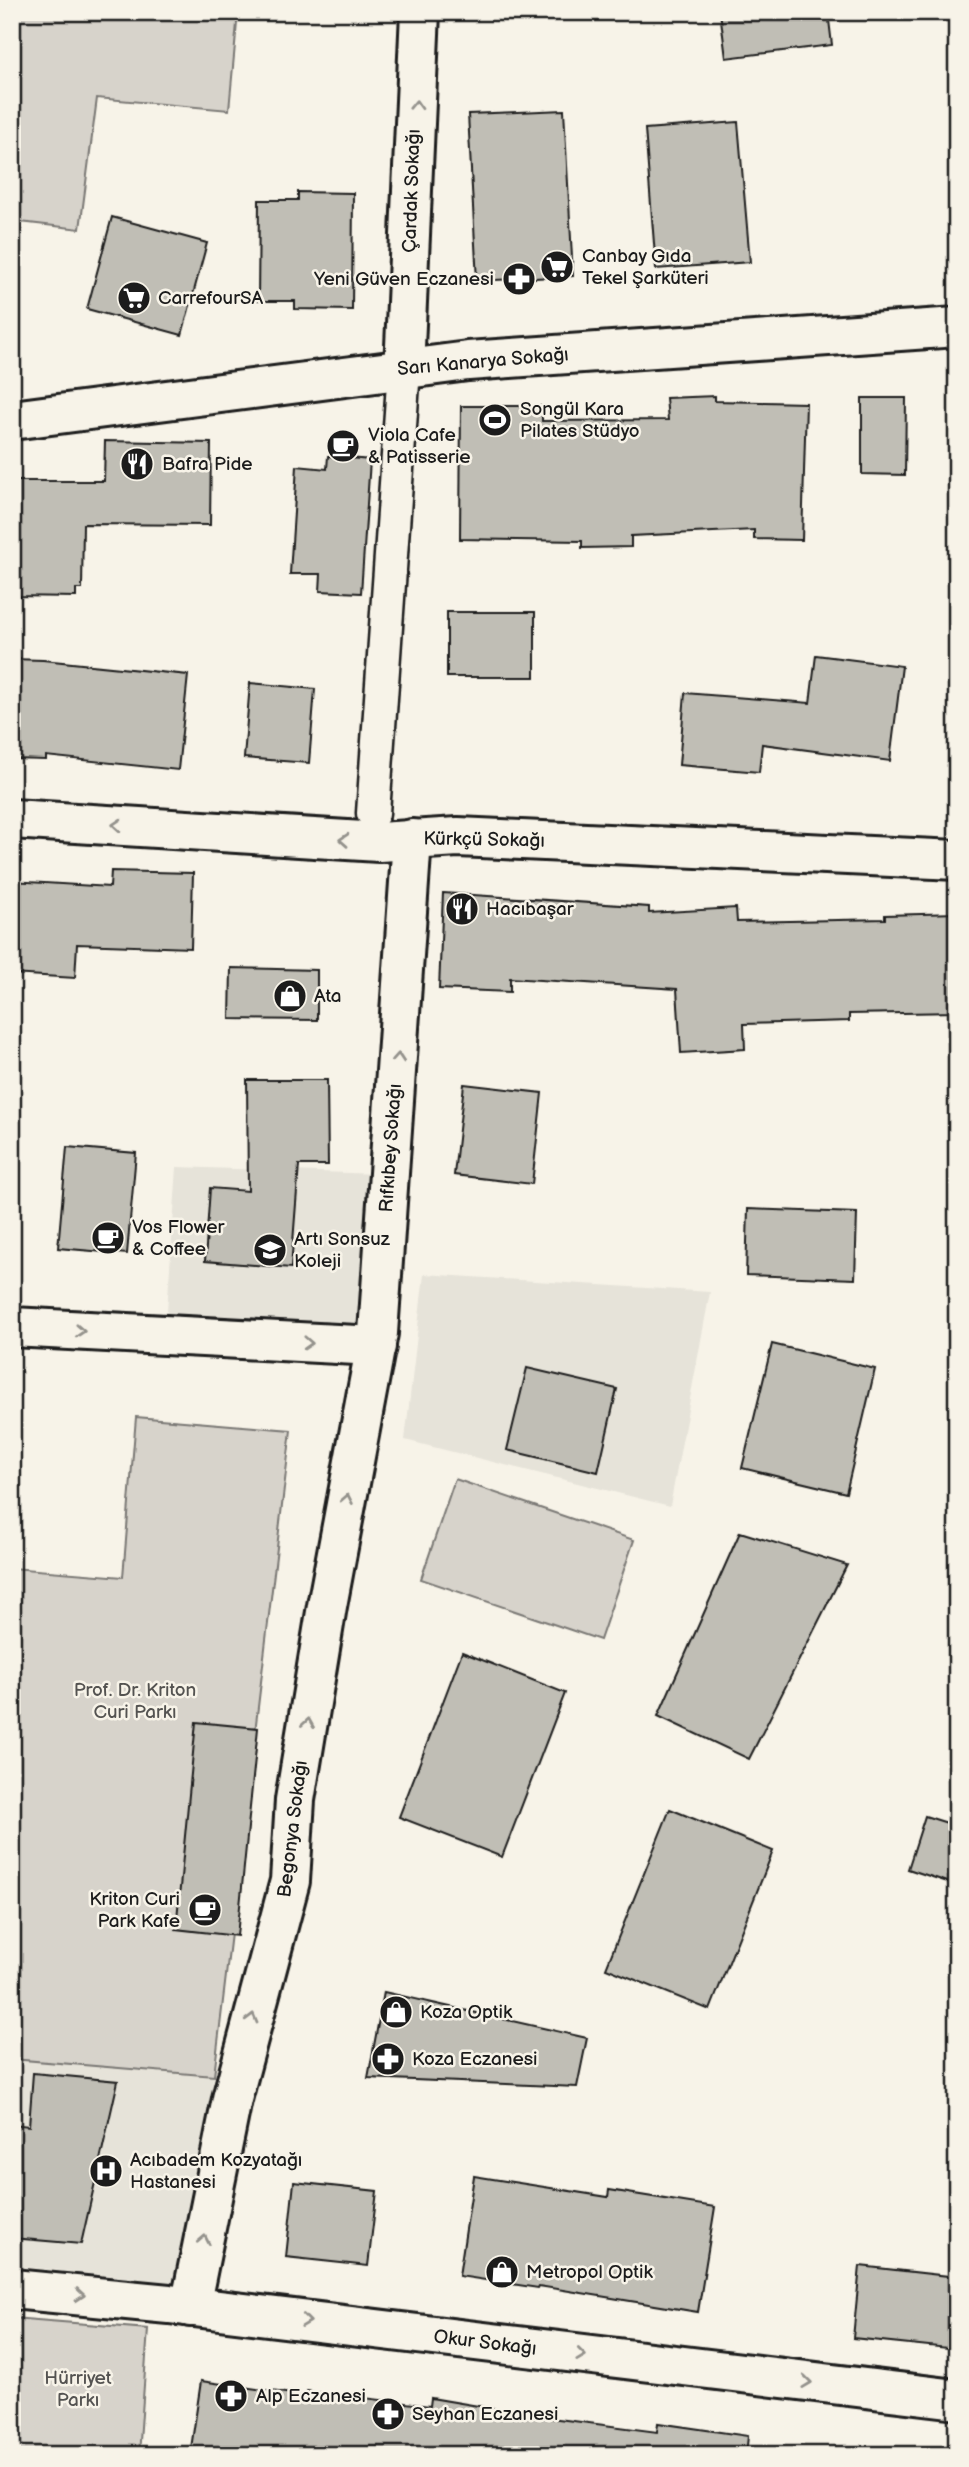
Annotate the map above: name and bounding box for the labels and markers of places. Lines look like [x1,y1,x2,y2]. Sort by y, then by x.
place label: Canbay Gıda Tekel Şarküteri [582,245,709,290]
supermarket icon: Canbay Gıda Tekel Şarküteri [538,248,576,286]
pharmacy icon: Yeni Güven Eczanesi [500,260,538,298]
place label: Yeni Güven Eczanesi [313,268,494,291]
supermarket icon: CarrefourSA [115,279,153,317]
place label: CarrefourSA [158,287,264,310]
place label: Songül Kara Pilates Stüdyo [520,398,640,443]
sports icon: Songül Kara Pilates Stüdyo [476,401,514,439]
place label: Viola Cafe & Patisserie [368,424,471,469]
cafe icon: Viola Cafe & Patisserie [324,427,362,465]
restaurant icon: Bafra Pide [118,445,156,483]
place label: Bafra Pide [162,453,253,476]
restaurant icon: Hacıbaşar [443,890,481,928]
place label: Hacıbaşar [486,898,575,921]
shop icon: Ata [271,977,309,1015]
place label: Ata [314,985,342,1008]
place label: Vos Flower & Coffee [132,1216,226,1261]
cafe icon: Vos Flower & Coffee [89,1219,127,1257]
place label: Artı Sonsuz Koleji [294,1228,391,1273]
school or university icon: Artı Sonsuz Koleji [251,1231,289,1269]
place label: Kriton Curi Park Kafe [89,1888,180,1933]
cafe icon: Kriton Curi Park Kafe [186,1891,224,1929]
shop icon: Koza Optik [377,1993,415,2031]
place label: Koza Optik [420,2001,513,2024]
pharmacy icon: Koza Eczanesi [369,2040,407,2078]
place label: Koza Eczanesi [412,2048,538,2071]
place label: Acıbadem Kozyatağı Hastanesi [130,2149,302,2194]
hospital icon: Acıbadem Kozyatağı Hastanesi [87,2152,125,2190]
shop icon: Metropol Optik [483,2253,521,2291]
place label: Metropol Optik [526,2261,653,2284]
pharmacy icon: Alp Eczanesi [212,2377,250,2415]
place label: Alp Eczanesi [256,2385,366,2408]
pharmacy icon: Seyhan Eczanesi [369,2395,407,2433]
place label: Seyhan Eczanesi [412,2403,558,2426]

